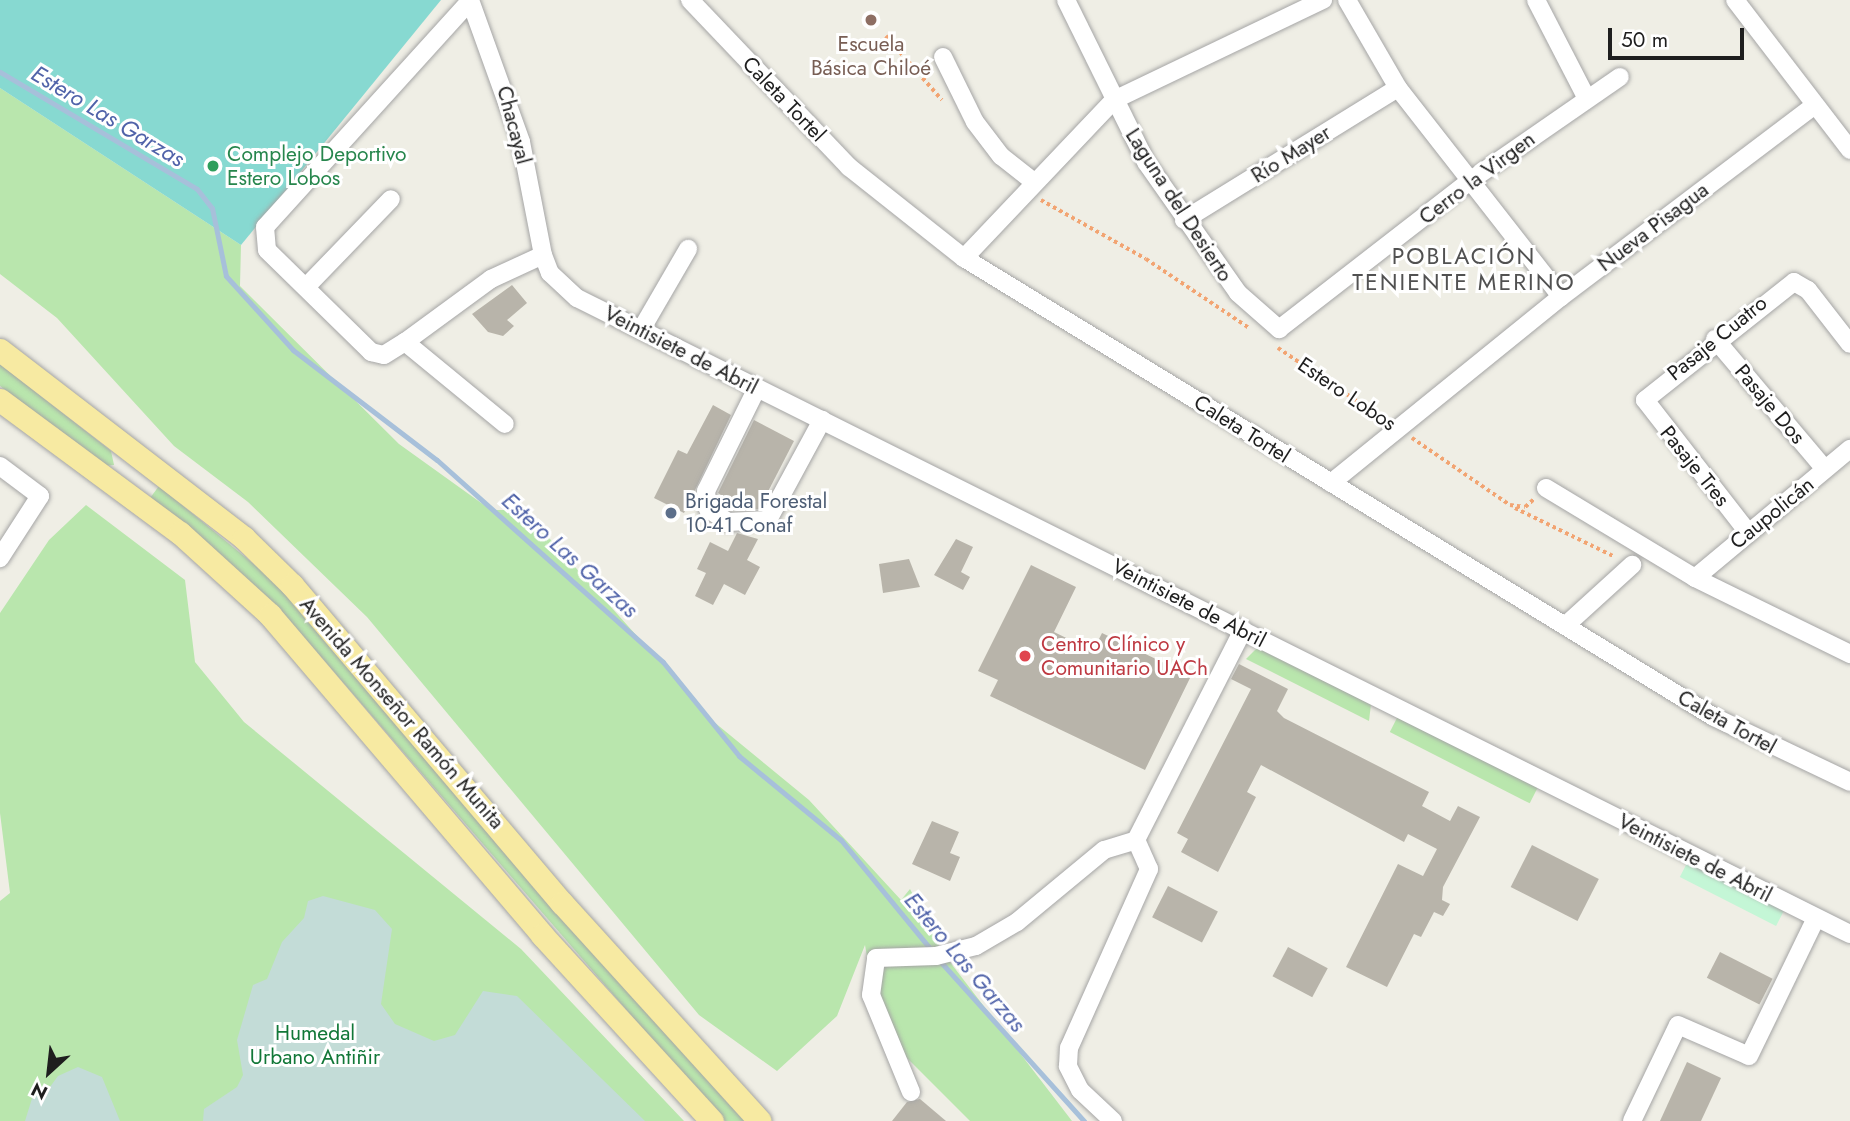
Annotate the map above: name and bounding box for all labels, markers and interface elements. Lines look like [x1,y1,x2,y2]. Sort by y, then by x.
marker: Escuela Básica Chiloé [863,12,879,28]
scale bar [1612,14,1748,58]
text: 50 m [1621,25,1668,55]
place label: Escuela Básica Chiloé [811,31,931,81]
street label: Caleta Tortel [737,51,831,147]
water label: Estero Las Garzas [26,59,190,173]
street label: Chacayal [492,83,536,167]
street label: Río Mayer [1247,120,1335,188]
street label: Laguna del Desierto [1120,124,1238,286]
street label: Cerro la Virgen [1414,126,1540,230]
place label: Complejo Deportivo Estero Lobos [227,141,406,191]
marker: Complejo Deportivo Estero Lobos [205,158,221,174]
street label: Nueva Pisagua [1593,177,1713,277]
district label: POBLACIÓN TENIENTE MERINO [1354,242,1574,296]
street label: Pasaje Cuatro [1662,290,1772,386]
street label: Veintisiete de Abril [600,300,762,400]
street label: Estero Lobos [1293,352,1401,436]
street label: Pasaje Dos [1729,359,1811,449]
street label: Caleta Tortel [1189,390,1295,468]
street label: Pasaje Tres [1655,421,1735,511]
street label: Caupolicán [1725,472,1819,554]
water label: Estero Las Garzas [496,487,644,623]
place label: Brigada Forestal 10-41 Conaf [685,488,827,538]
marker: Brigada Forestal 10-41 Conaf [663,505,679,521]
street label: Veintisiete de Abril [1108,553,1270,653]
street label: Avenida Monseñor Ramón Munita [294,592,510,834]
place label: Centro Clínico y Comunitario UACh [1041,631,1208,681]
marker: Centro Clínico y Comunitario UACh [1015,646,1035,666]
street label: Caleta Tortel [1673,685,1781,759]
street label: Veintisiete de Abril [1614,808,1776,908]
water label: Estero Las Garzas [899,887,1031,1037]
park label: Humedal Urbano Antiñir [250,1020,380,1070]
north arrow [14,1037,84,1107]
text: N [26,1076,52,1107]

